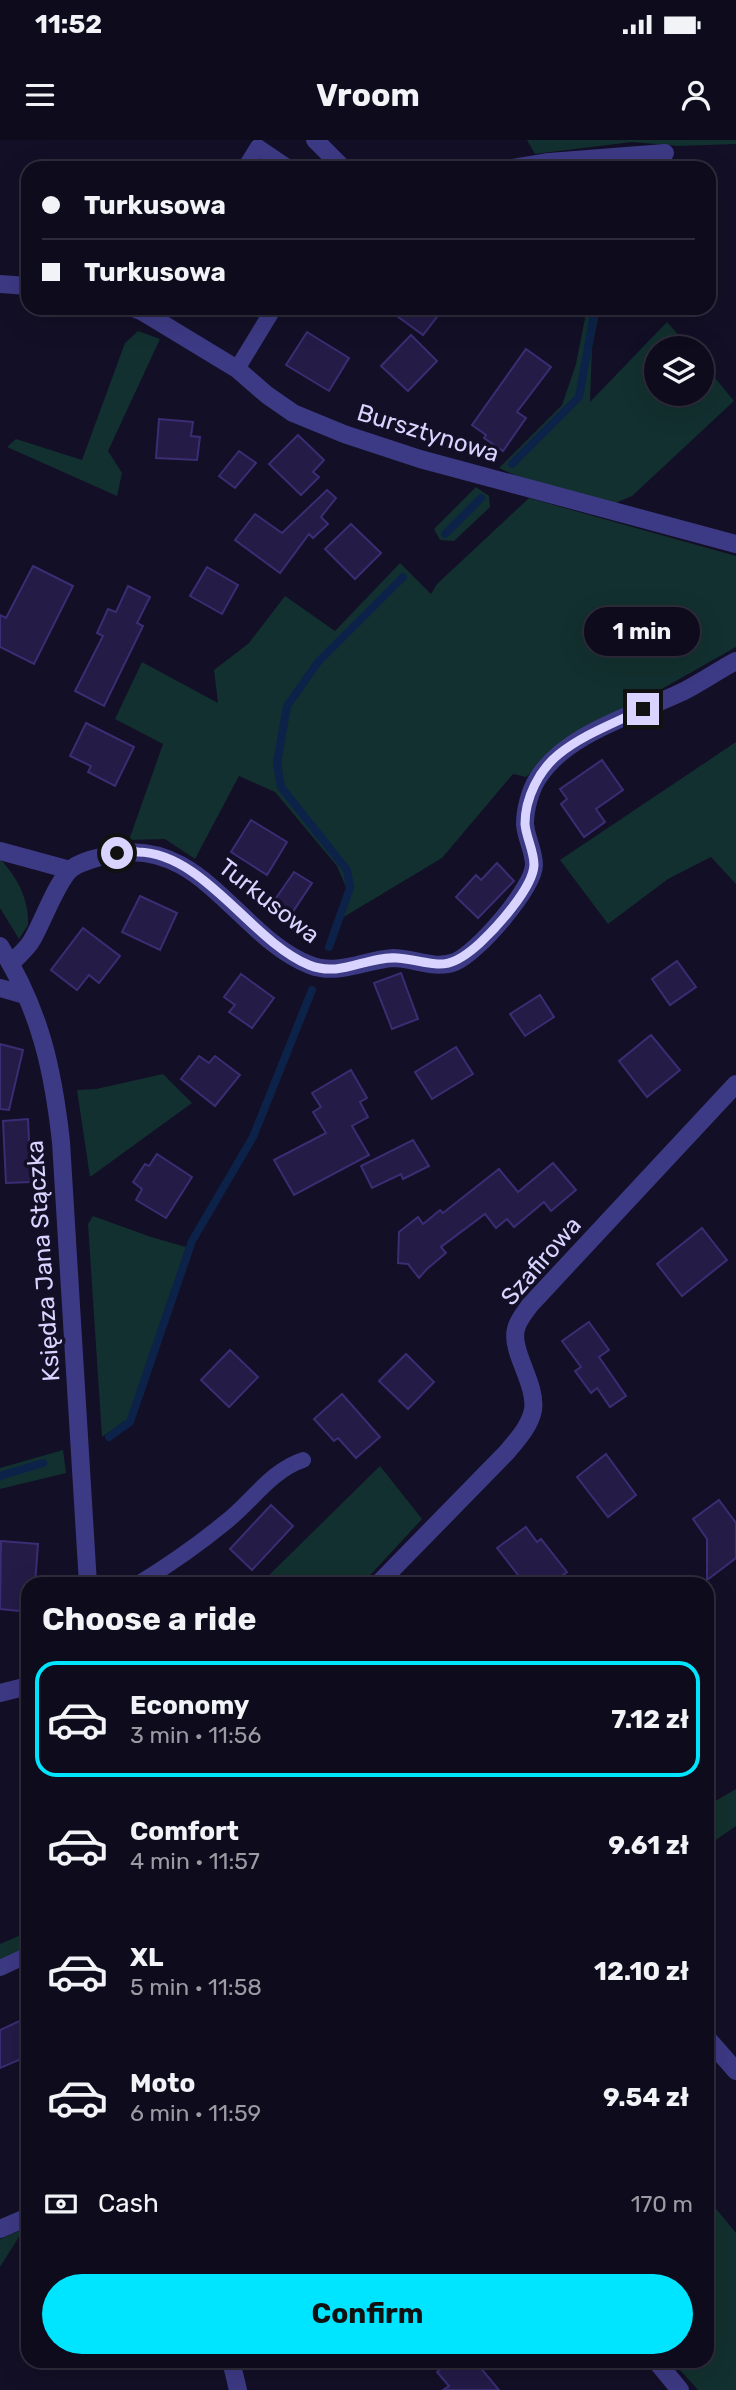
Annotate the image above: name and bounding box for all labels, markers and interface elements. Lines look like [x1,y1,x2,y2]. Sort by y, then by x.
text: 11:52 [35,9,102,40]
icon: menu [21,76,59,114]
text: Vroom [316,76,420,114]
icon: person [677,76,715,114]
text: Turkusowa [84,190,226,221]
text: Turkusowa [84,257,226,288]
map controls [644,336,714,406]
button: layers [644,336,714,406]
street label: Bursztynowa [354,398,502,468]
callout: 1 min [585,608,701,656]
text: 1 min [613,617,671,645]
route end [627,693,659,725]
route start [101,837,133,869]
street label: Turkusowa [213,853,325,949]
street label: Księdza Jana Stączka [21,1139,65,1383]
street label: Szafirowa [495,1211,587,1311]
text: Choose a ride [42,1600,256,1638]
icon: car [46,1688,109,1751]
text: Economy [130,1690,249,1721]
text: 7.12 zł [611,1704,689,1735]
text: 3 min · 11:56 [130,1721,261,1749]
icon: car [46,1814,109,1877]
text: Comfort [130,1816,239,1847]
text: 9.61 zł [608,1830,689,1861]
text: 4 min · 11:57 [130,1847,260,1875]
icon: car [46,1940,109,2003]
text: XL [130,1942,163,1973]
text: 12.10 zł [594,1956,689,1987]
text: 5 min · 11:58 [130,1973,262,2001]
icon: car [46,2066,109,2129]
text: Moto [130,2068,195,2099]
text: 9.54 zł [603,2082,689,2113]
text: 6 min · 11:59 [130,2099,261,2127]
icon: cash [42,2185,80,2223]
text: Cash [98,2188,159,2219]
text: 170 m [631,2190,693,2218]
button: Confirm [42,2274,693,2354]

